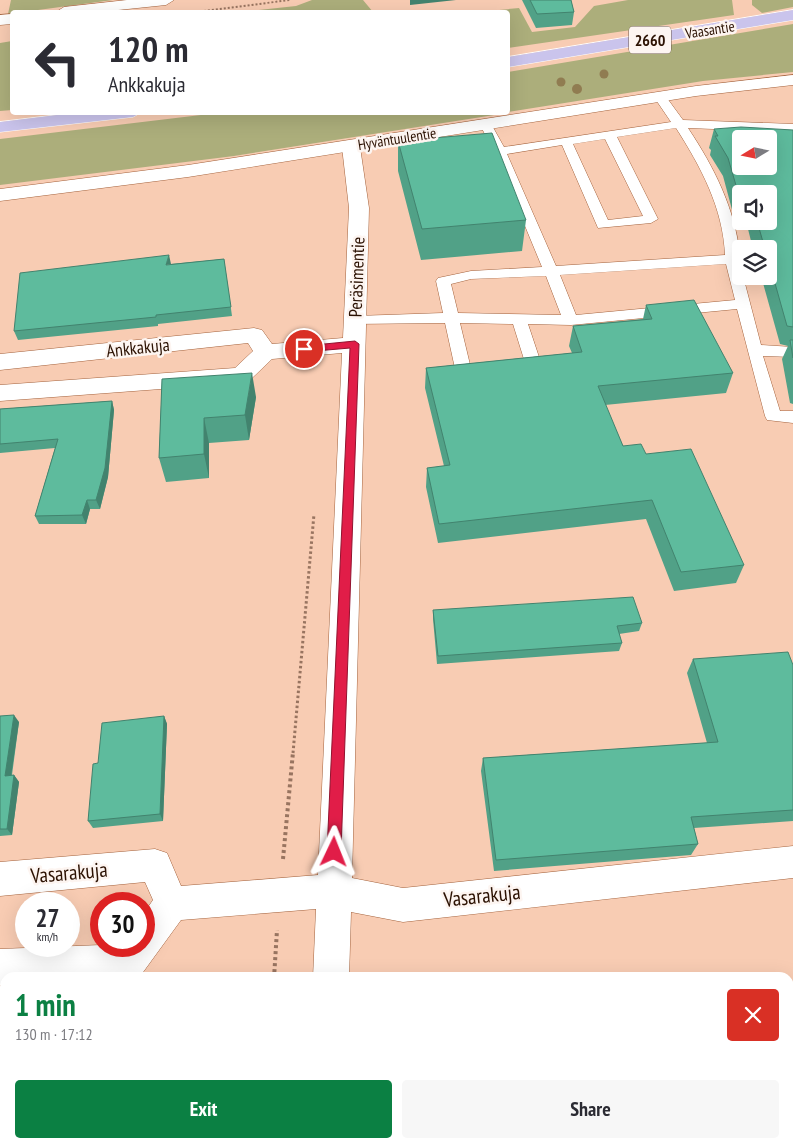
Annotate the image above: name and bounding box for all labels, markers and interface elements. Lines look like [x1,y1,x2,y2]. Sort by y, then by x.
street label: Vaasantie [683,16,736,43]
text: 120 m [108,26,189,72]
road number: 2660 [629,26,671,54]
icon: left [25,30,90,95]
text: Ankkakuja [108,70,186,98]
street label: Hyväntuulentie [356,123,438,154]
north arrow [732,130,778,175]
map controls [732,130,777,285]
button: sound [732,185,777,230]
street label: Peräsimentie [344,236,369,318]
button: layers [732,240,777,285]
pin [283,328,325,370]
street label: Ankkakuja [105,333,171,362]
icon: arrive [290,335,318,363]
position arrow [307,825,359,877]
street label: Vasarakuja [28,856,109,889]
street label: Vasarakuja [441,878,522,913]
speed limit sign: 30 [90,892,155,957]
text: 27 [36,902,59,934]
text: km/h [37,929,58,944]
text: 1 min [15,985,76,1024]
button: close [727,989,779,1041]
text: 130 m · 17:12 [15,1024,93,1044]
button: Exit [15,1080,392,1138]
button: Share [402,1080,779,1138]

